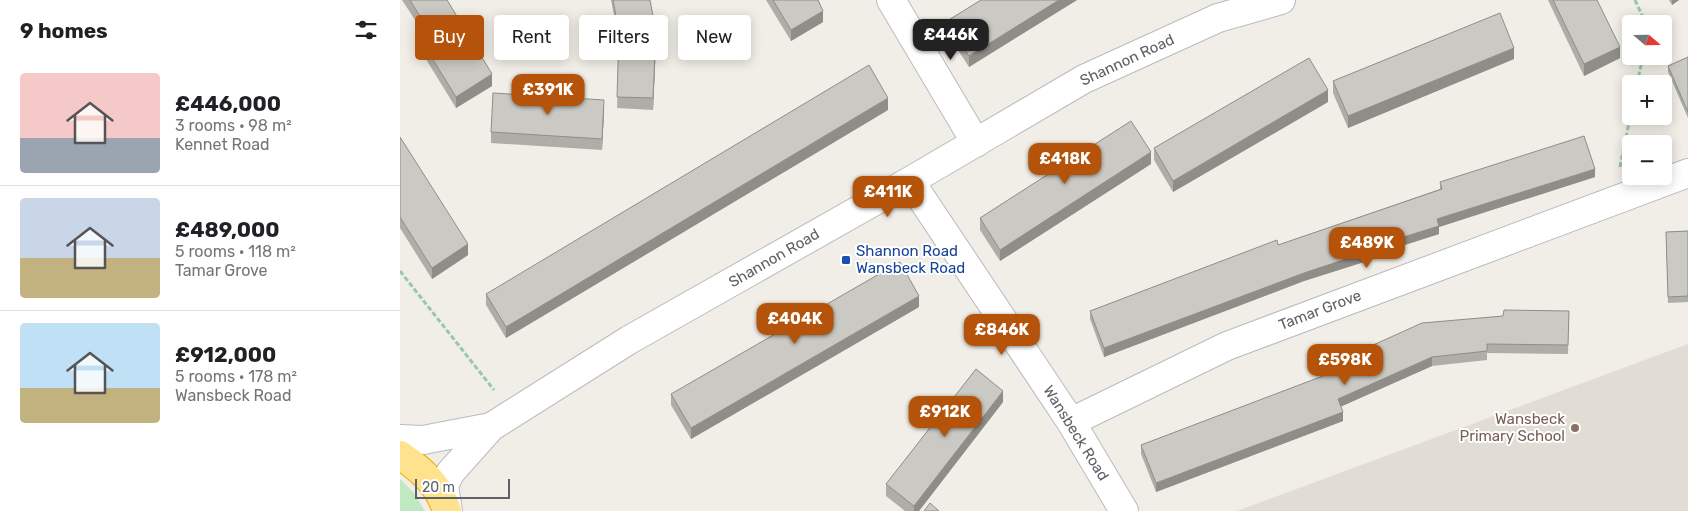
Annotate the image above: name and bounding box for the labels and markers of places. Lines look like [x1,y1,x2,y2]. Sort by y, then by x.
pin: £446K [916,18,986,61]
pin: £391K [513,74,583,116]
pin: £418K [1030,142,1100,185]
pin: £411K [853,176,923,218]
pin: £489K [1332,226,1402,269]
place label: Shannon Road Wansbeck Road [856,242,965,277]
marker: Shannon Road Wansbeck Road [840,254,852,266]
pin: £404K [760,302,830,345]
pin: £846K [967,314,1037,356]
pin: £598K [1310,344,1380,386]
pin: £912K [910,396,980,438]
place label: Wansbeck Primary School [1460,410,1565,445]
marker: Wansbeck Primary School [1569,422,1581,434]

